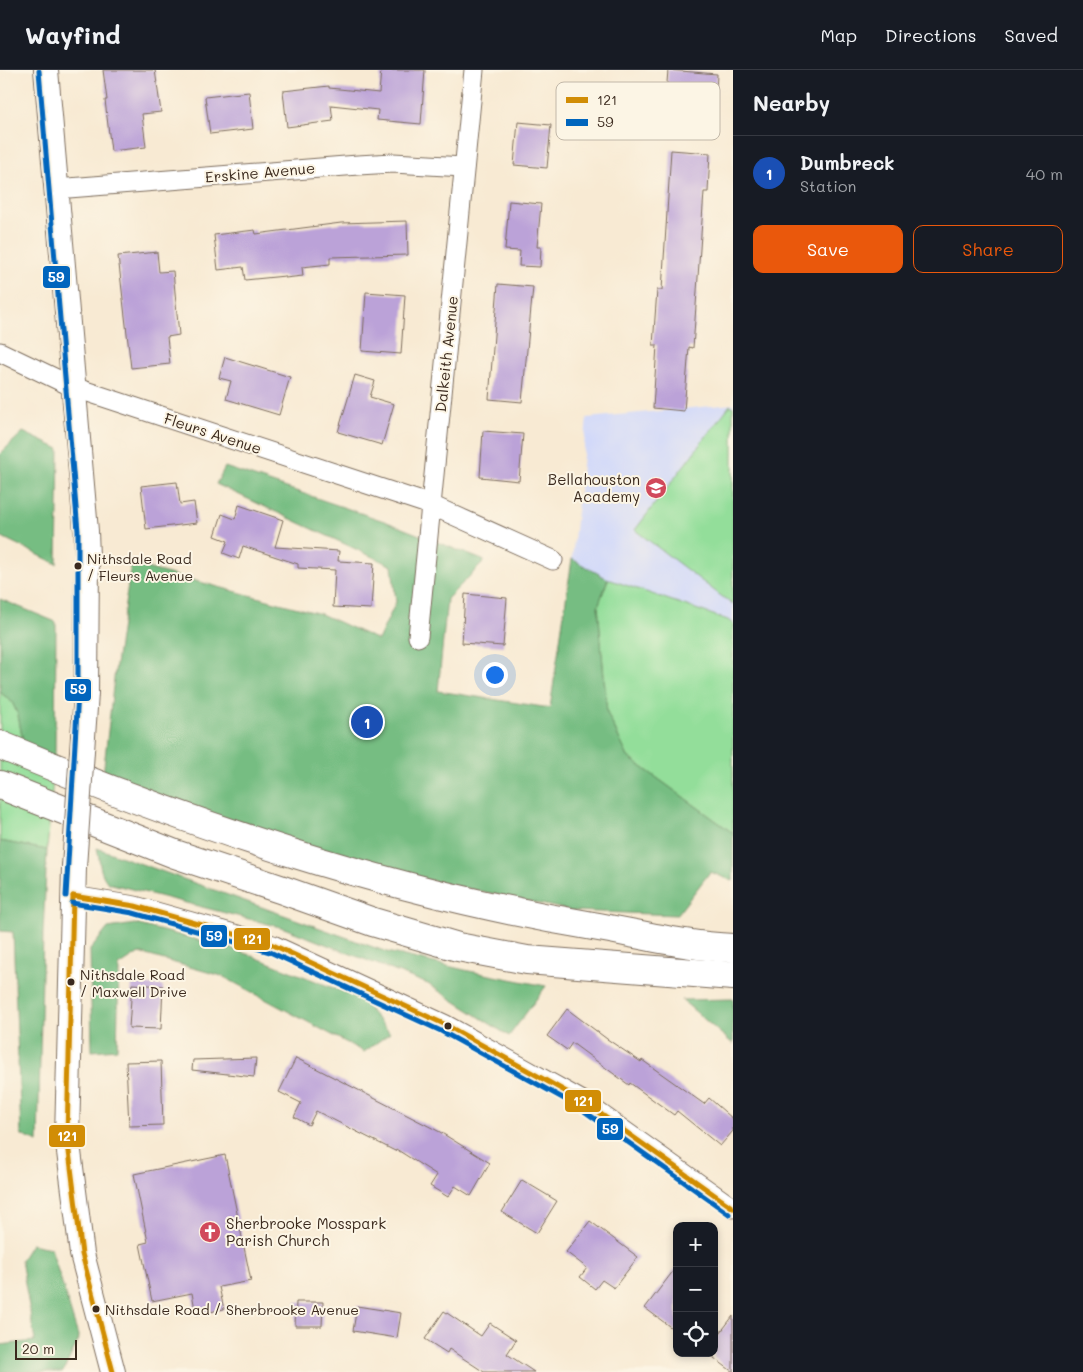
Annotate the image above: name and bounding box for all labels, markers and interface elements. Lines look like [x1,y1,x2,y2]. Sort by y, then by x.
text: Wayfind [25,19,121,50]
text: Map [820,23,857,47]
text: Directions [885,23,977,47]
text: Saved [1005,23,1058,47]
legend [556,82,720,140]
text: Nearby [753,89,830,116]
text: 121 [597,90,617,109]
text: 59 [597,112,613,131]
text: Dumbreck [800,150,895,175]
street label: Erskine Avenue [204,157,316,187]
text: 1 [765,163,773,184]
text: 40 m [1026,163,1063,184]
text: Station [800,175,856,196]
button: Save [753,225,903,273]
button: Share [913,225,1063,273]
line badge: 59 [42,265,71,289]
text: 59 [48,267,65,286]
street label: Dalkeith Avenue [430,295,462,413]
street label: Fleurs Avenue [162,408,264,458]
place label: Bellahouston Academy [548,469,640,506]
school or university icon: Bellahouston Academy [644,476,668,500]
place label: Nithsdale Road / Fleurs Avenue [87,549,193,585]
marker: Nithsdale Road / Fleurs Avenue [73,561,83,571]
your location [482,662,508,688]
line badge: 59 [64,678,92,702]
text: 59 [70,679,87,698]
pin: 1 [351,703,383,741]
line badge: 59 [200,924,228,948]
text: 59 [206,926,223,945]
line badge: 121 [233,927,271,951]
text: 121 [242,929,262,948]
place label: Nithsdale Road / Maxwell Drive [80,965,187,1001]
marker: Nithsdale Road / Maxwell Drive [66,977,76,987]
unlabelled marker [443,1021,453,1031]
line badge: 121 [564,1089,602,1113]
text: 121 [573,1091,593,1110]
line badge: 59 [596,1117,624,1141]
text: 59 [602,1119,619,1138]
line badge: 121 [48,1124,86,1148]
text: 121 [57,1126,77,1145]
place label: Sherbrooke Mosspark Parish Church [226,1213,386,1250]
church icon: Sherbrooke Mosspark Parish Church [198,1220,222,1244]
map controls [673,1222,718,1357]
button: + [673,1222,718,1267]
button: − [673,1267,718,1312]
place label: Nithsdale Road / Sherbrooke Avenue [105,1300,359,1319]
marker: Nithsdale Road / Sherbrooke Avenue [91,1304,101,1314]
button: locate [673,1312,718,1357]
scale bar [15,1337,78,1360]
text: 20 m [22,1339,54,1358]

